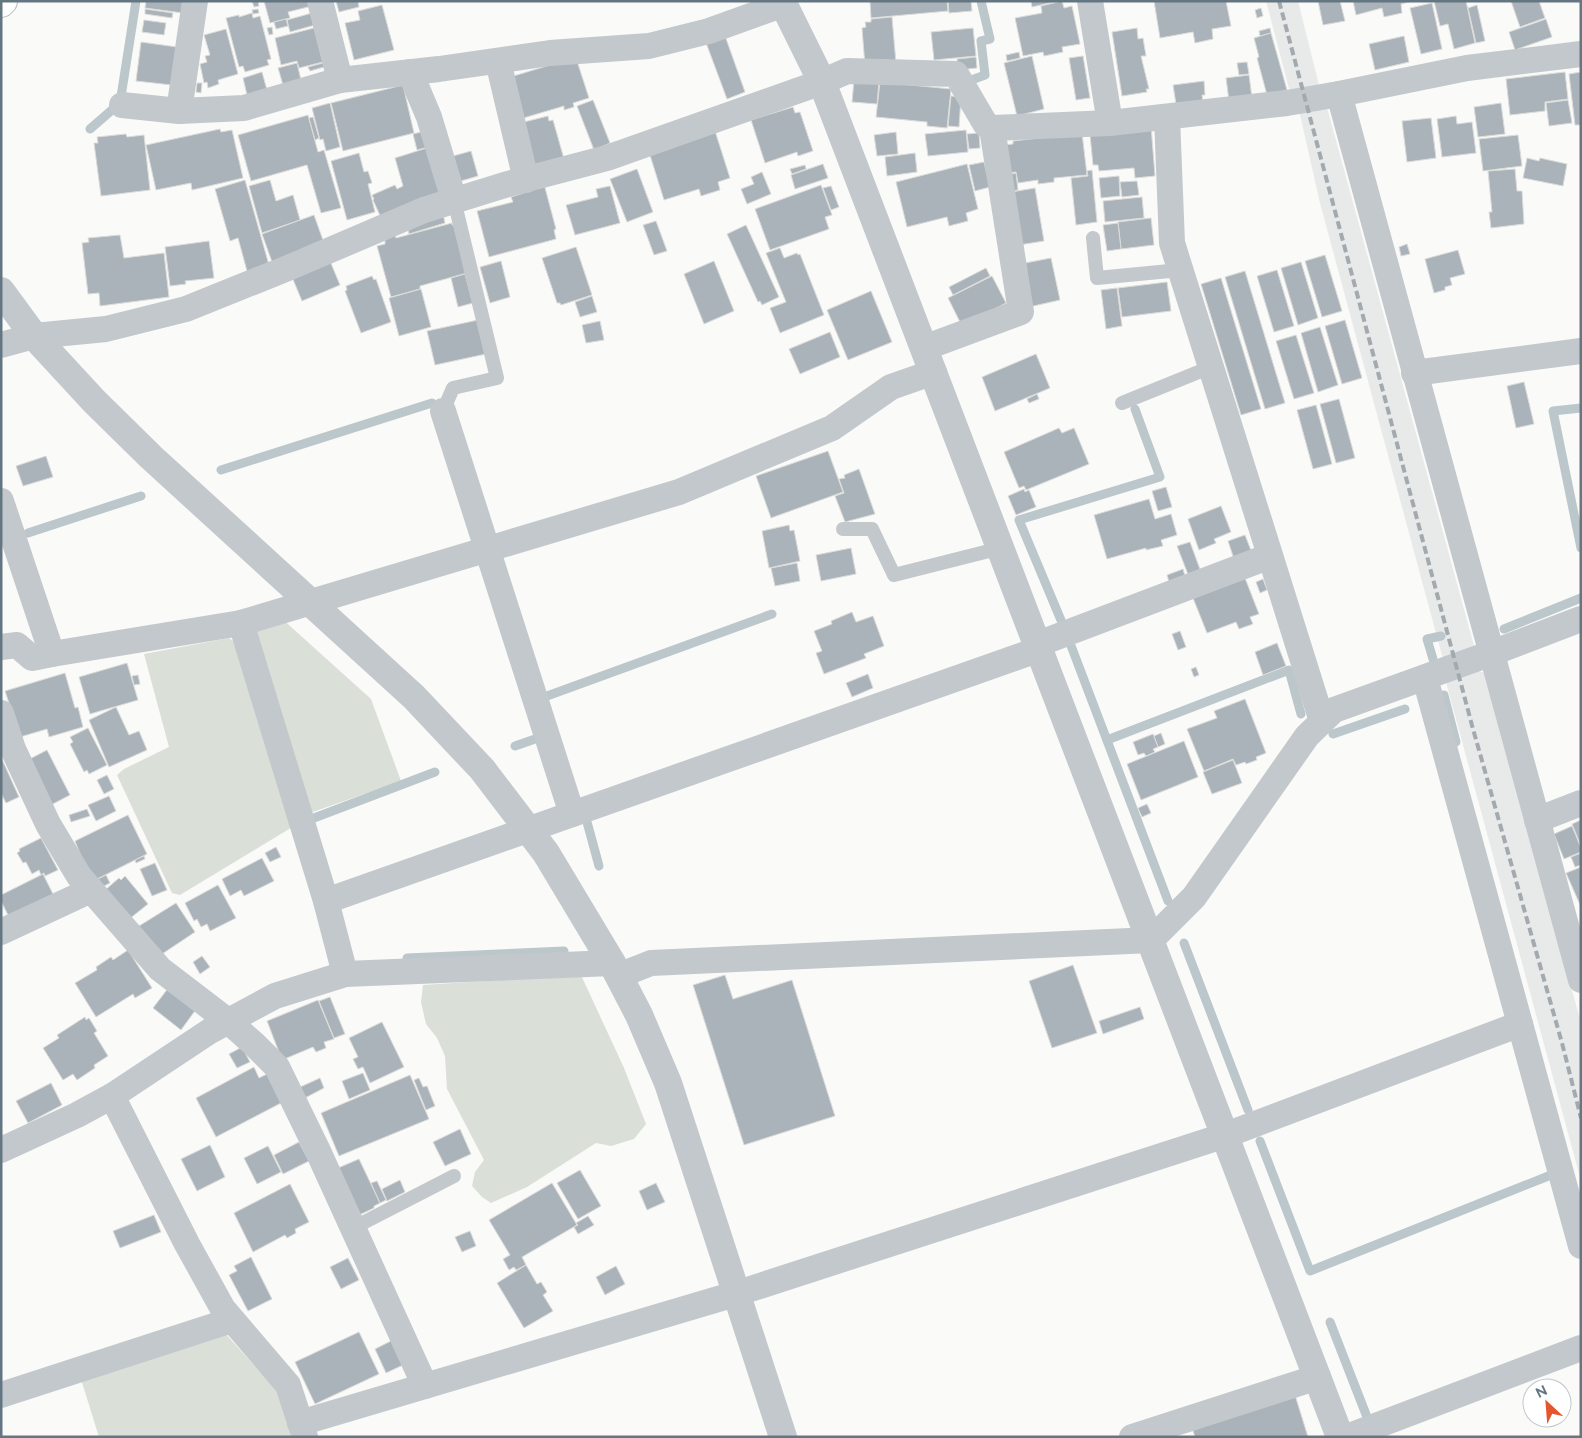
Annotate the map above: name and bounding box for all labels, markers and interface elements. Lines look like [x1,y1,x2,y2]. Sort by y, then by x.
north arrow [1522,1378,1572,1428]
text: N [1533,1382,1550,1401]

